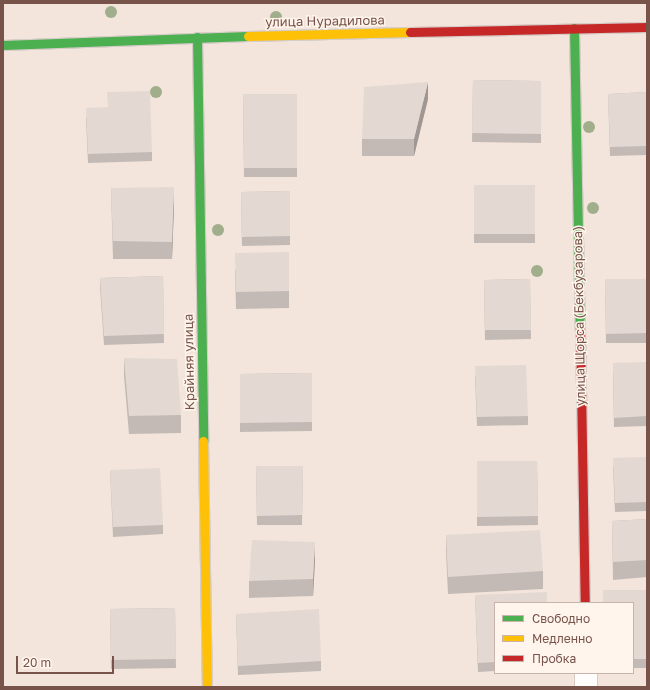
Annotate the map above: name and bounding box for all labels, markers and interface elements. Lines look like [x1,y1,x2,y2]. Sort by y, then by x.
street label: улица Нурадилова [265,12,385,30]
street label: улица Щорса (Бекбузарова) [570,226,588,406]
street label: Крайняя улица [180,314,198,410]
legend [494,602,634,674]
text: Свободно [532,611,590,626]
text: Медленно [532,631,592,646]
scale bar [18,648,116,674]
text: Пробка [532,651,576,666]
text: 20 m [23,655,51,670]

